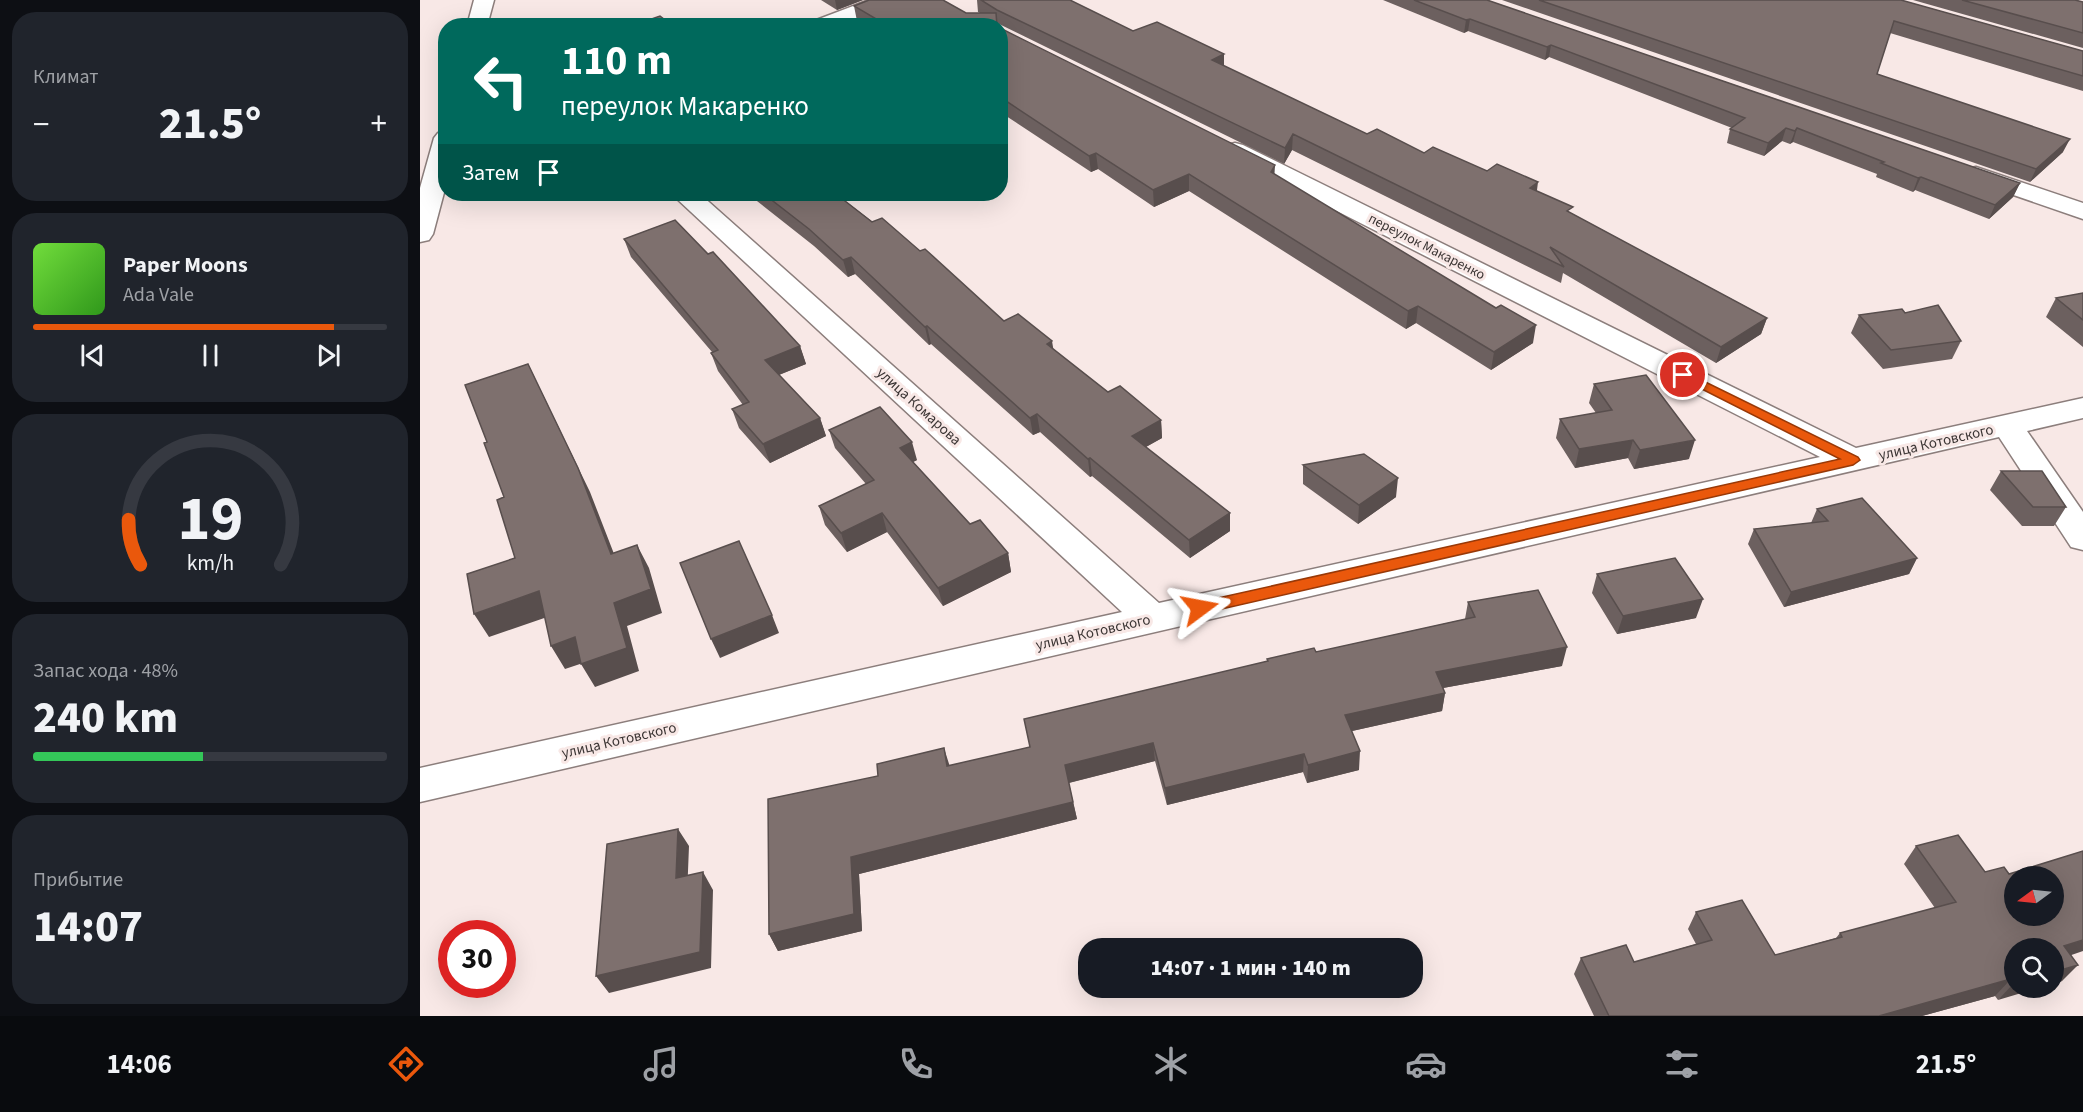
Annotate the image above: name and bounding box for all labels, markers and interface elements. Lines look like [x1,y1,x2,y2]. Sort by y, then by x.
text: 110 m [561,31,672,91]
icon: left [462,42,540,120]
text: Климат [33,63,99,91]
text: переулок Макаренко [561,87,809,126]
text: 21.5° [159,92,261,156]
text: − [33,101,49,148]
text: + [371,101,387,148]
icon: arrive [532,156,565,189]
text: Затем [462,157,520,189]
street label: переулок Макаренко [1365,209,1488,285]
text: Paper Moons [123,249,248,281]
text: Ada Vale [123,281,194,309]
icon: previous [76,339,109,372]
icon: pause [194,339,227,372]
icon: next [312,339,345,372]
pin [1657,349,1708,400]
icon: arrive [1666,358,1699,391]
street label: улица Комарова [872,363,966,450]
street label: улица Котовского [1877,419,1995,466]
text: 19 [177,475,243,564]
text: km/h [186,548,234,579]
position arrow [1168,576,1232,640]
street label: улица Котовского [1034,609,1152,656]
text: Запас хода · 48% [33,657,178,685]
text: 240 km [33,686,178,750]
street label: улица Котовского [560,717,678,764]
text: Прибытие [33,866,123,894]
north arrow [2004,866,2064,926]
map controls [2004,866,2064,998]
text: 14:07 [33,895,143,959]
speed limit sign: 30 [438,920,516,998]
button: search [2004,938,2064,998]
text: 14:07 · 1 мин · 140 m [1150,952,1351,984]
icon: directions [385,1043,427,1085]
icon: music [640,1043,682,1085]
icon: phone [895,1043,937,1085]
icon: climate [1150,1043,1192,1085]
icon: car [1405,1043,1447,1085]
icon: filters [1661,1043,1703,1085]
text: 14:06 [107,1045,172,1084]
text: 21.5° [1916,1045,1976,1084]

